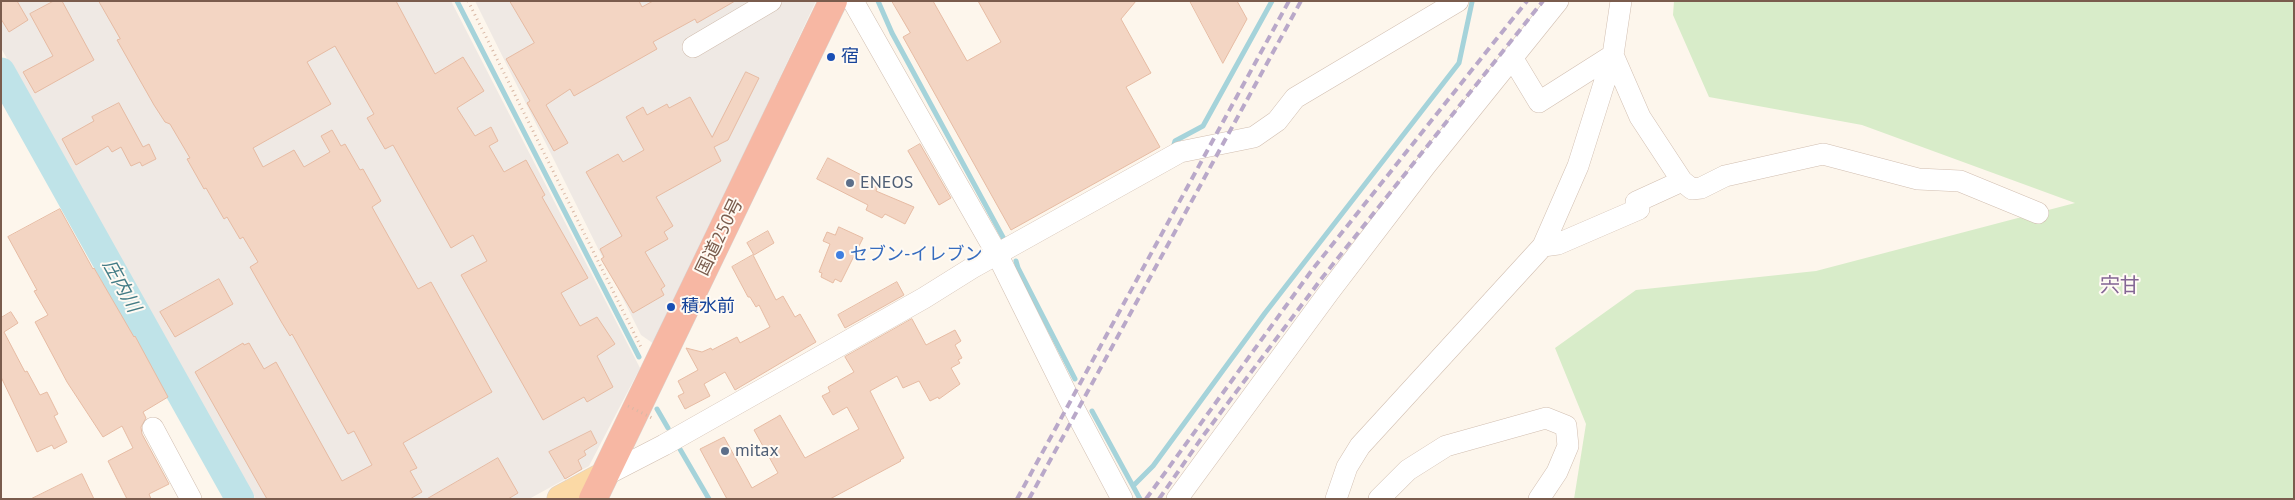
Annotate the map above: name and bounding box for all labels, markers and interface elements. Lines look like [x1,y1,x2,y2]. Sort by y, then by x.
place label: 宿 [841,46,859,68]
marker: 宿 [825,51,837,63]
place label: ENEOS [860,172,913,194]
marker: ENEOS [844,177,856,189]
street label: 国道250号 [692,195,748,279]
place label: セブン-イレブン [850,244,982,266]
marker: セブン-イレブン [834,249,846,261]
water label: 庄内川 [97,256,145,316]
district label: 宍甘 [2100,274,2140,298]
place label: 積水前 [681,296,735,318]
marker: 積水前 [665,301,677,313]
place label: mitax [735,440,779,462]
marker: mitax [719,445,731,457]

